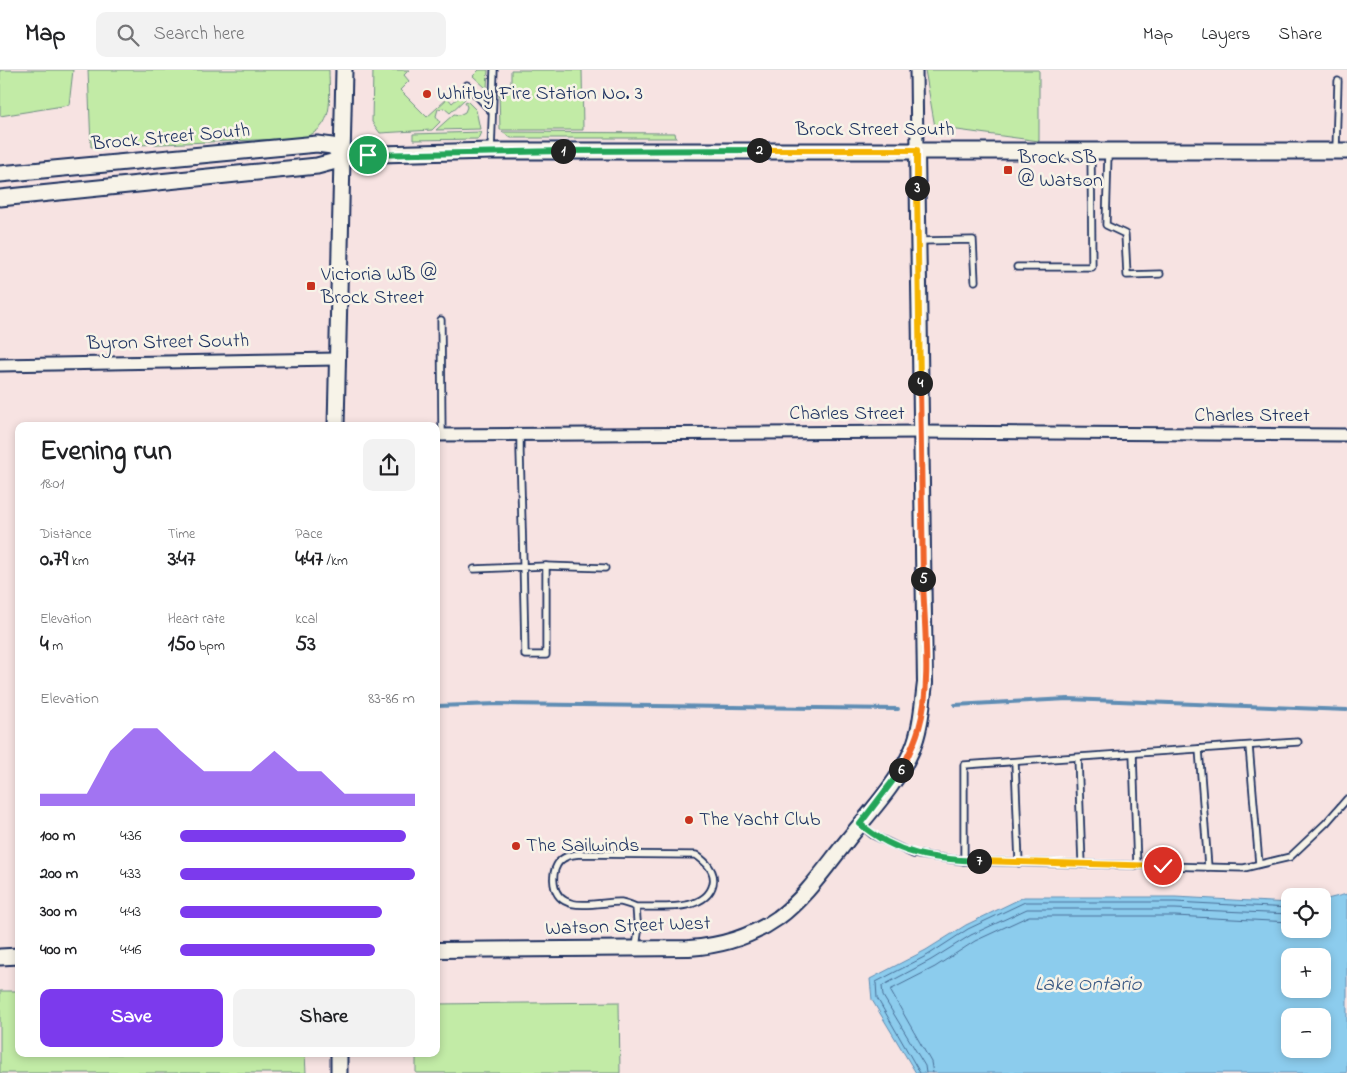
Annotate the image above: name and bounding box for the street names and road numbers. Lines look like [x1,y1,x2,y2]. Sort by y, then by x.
street label: Brock Street South [795,116,954,145]
street label: Brock Street South [90,117,251,159]
street label: Byron Street South [86,327,249,359]
street label: Charles Street [789,400,905,429]
street label: Charles Street [1194,402,1310,431]
street label: Watson Street West [545,910,711,944]

